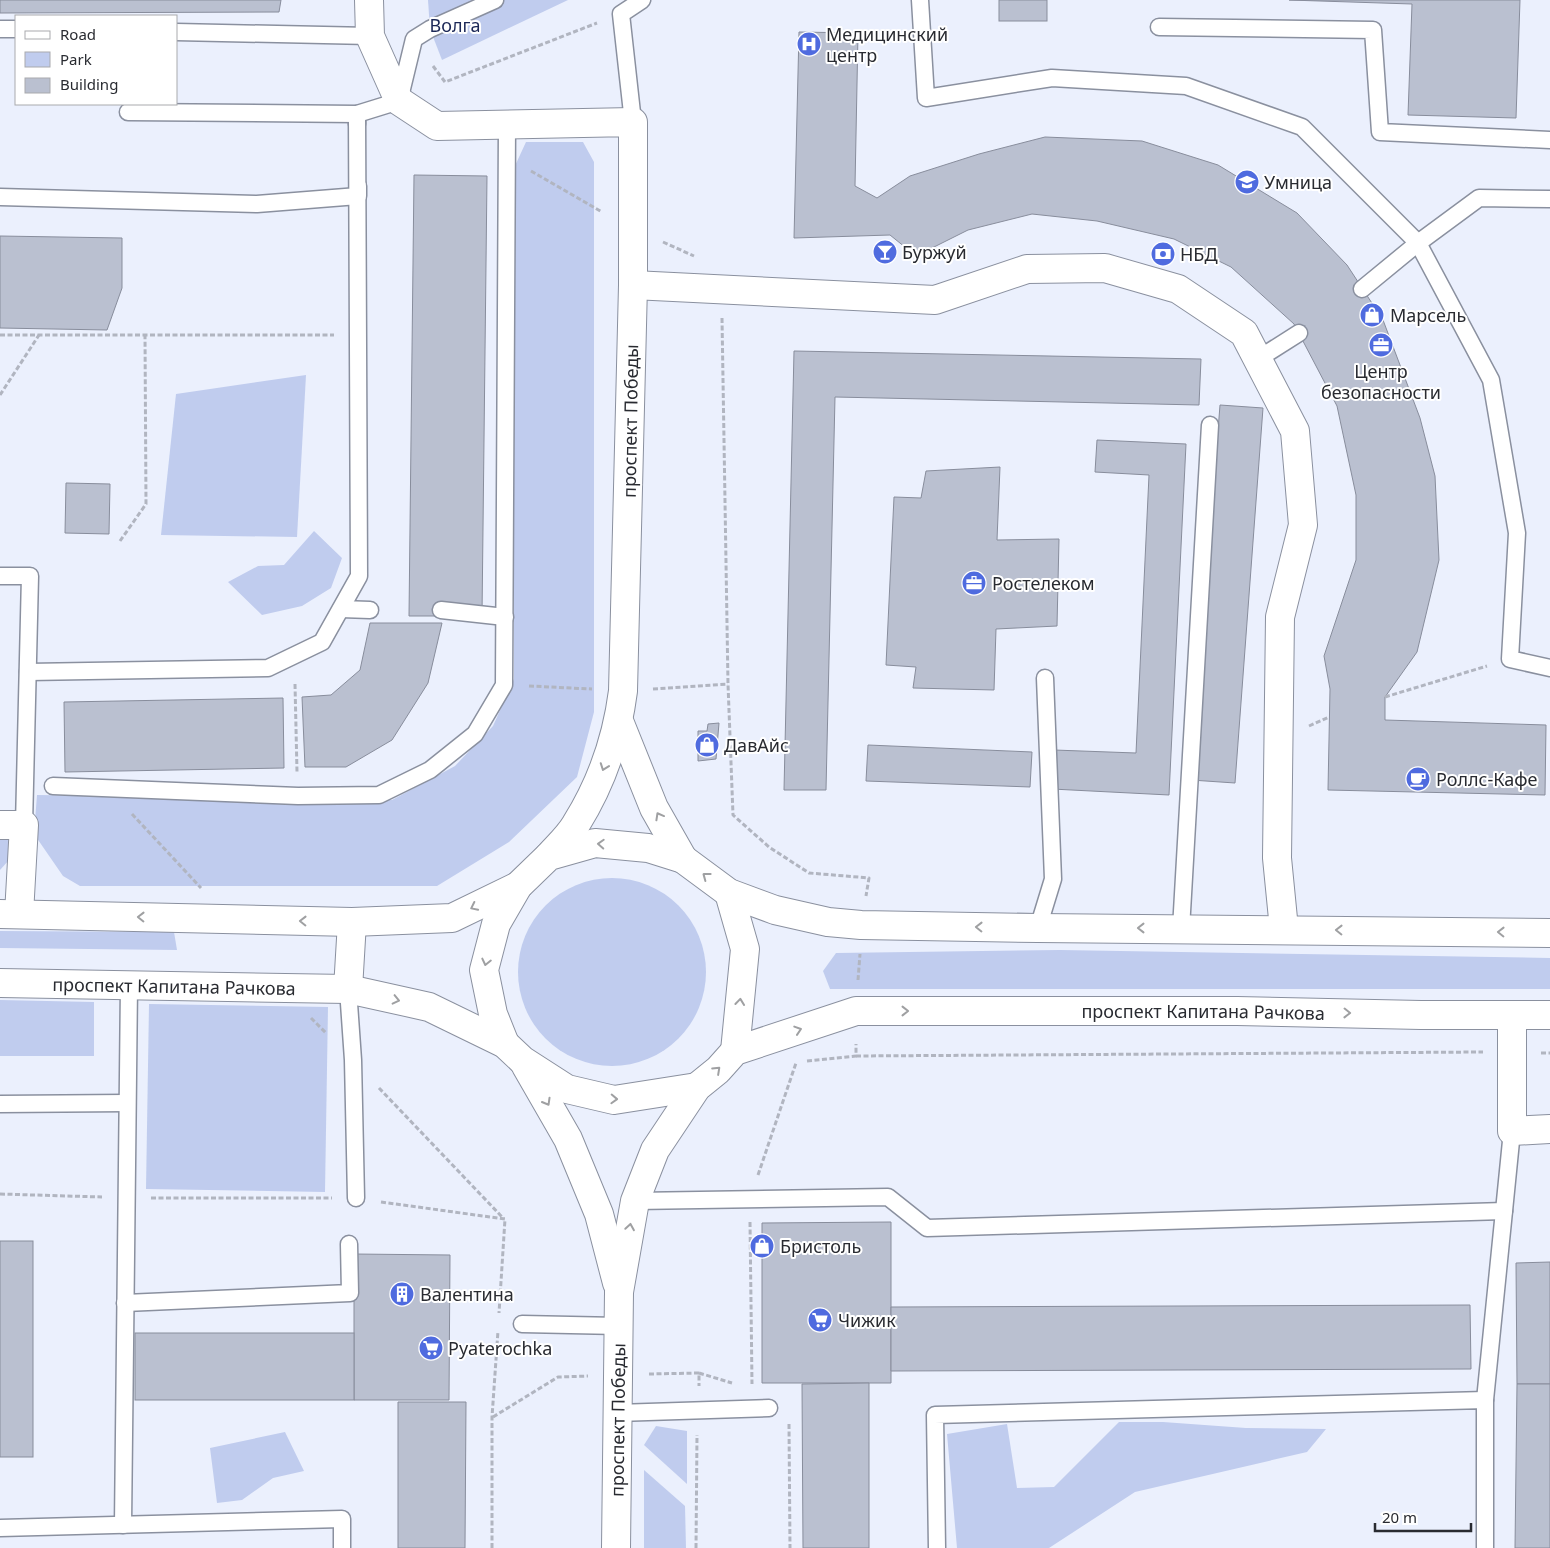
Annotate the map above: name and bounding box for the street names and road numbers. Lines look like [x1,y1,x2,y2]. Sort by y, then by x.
street label: проспект Победы [617,344,643,498]
street label: проспект Капитана Рачкова [52,972,296,1000]
street label: проспект Капитана Рачкова [1081,999,1325,1025]
street label: проспект Победы [605,1343,630,1497]

